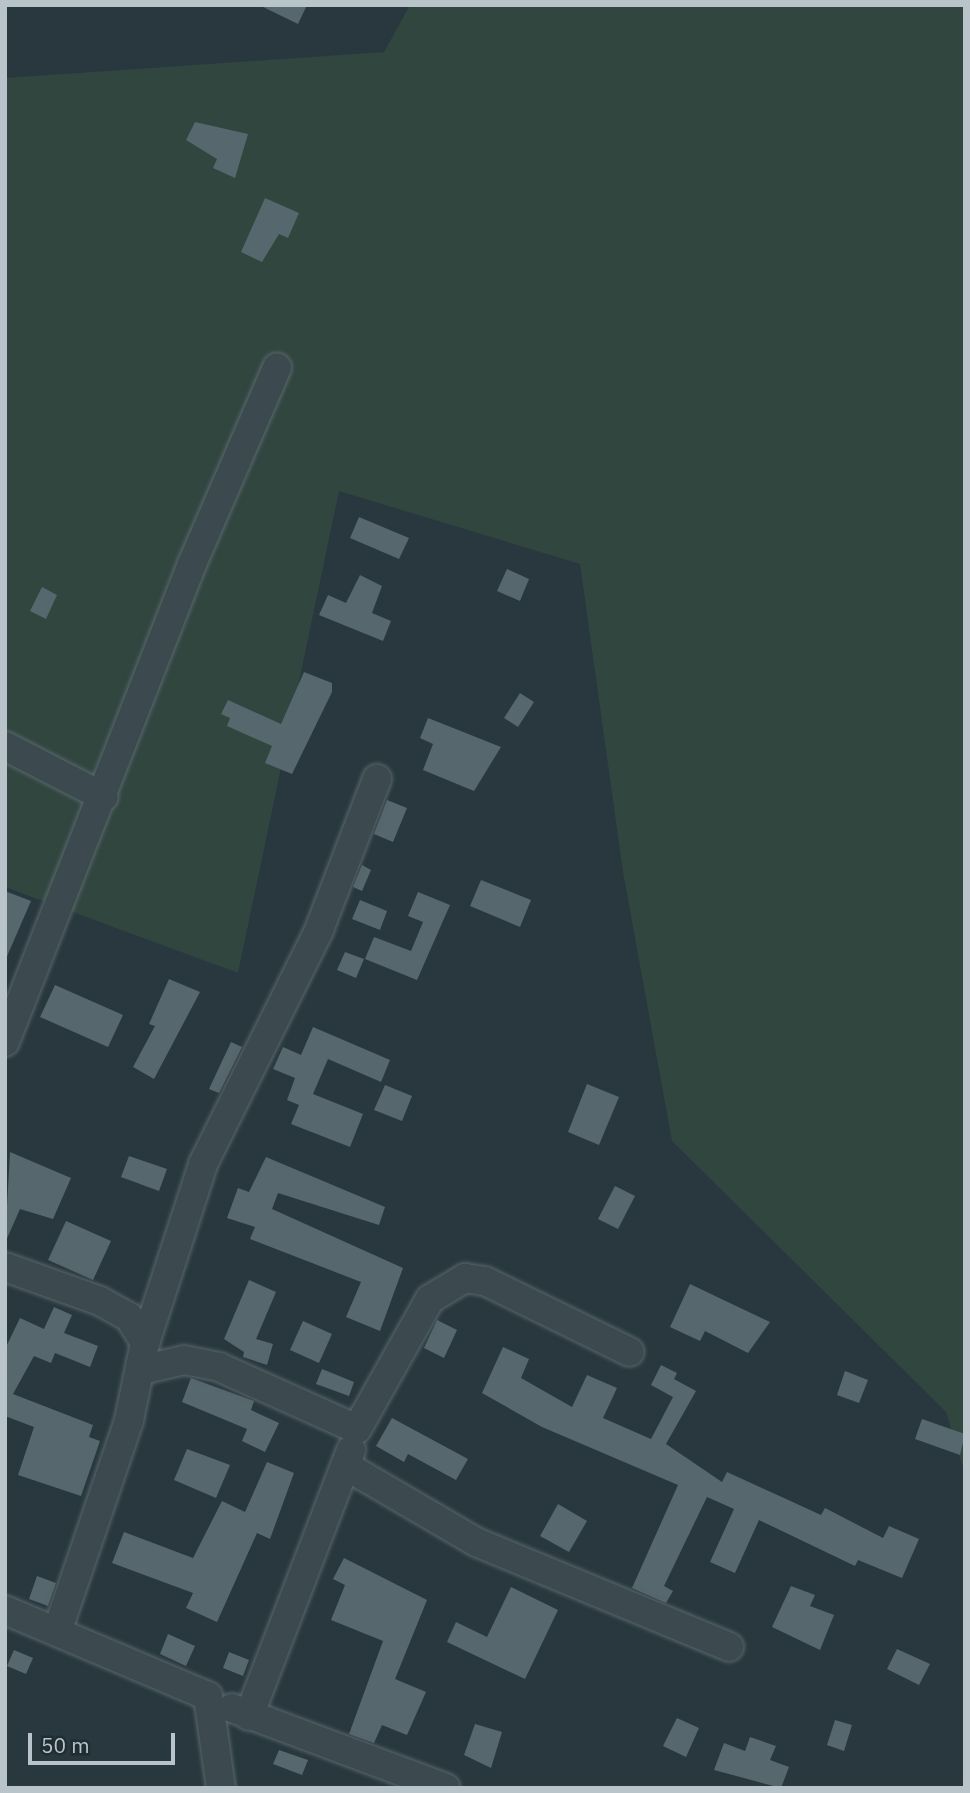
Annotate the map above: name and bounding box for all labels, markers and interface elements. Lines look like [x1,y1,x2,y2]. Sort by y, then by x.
scale bar [32,1720,178,1764]
text: 50 m [41,1731,90,1759]

